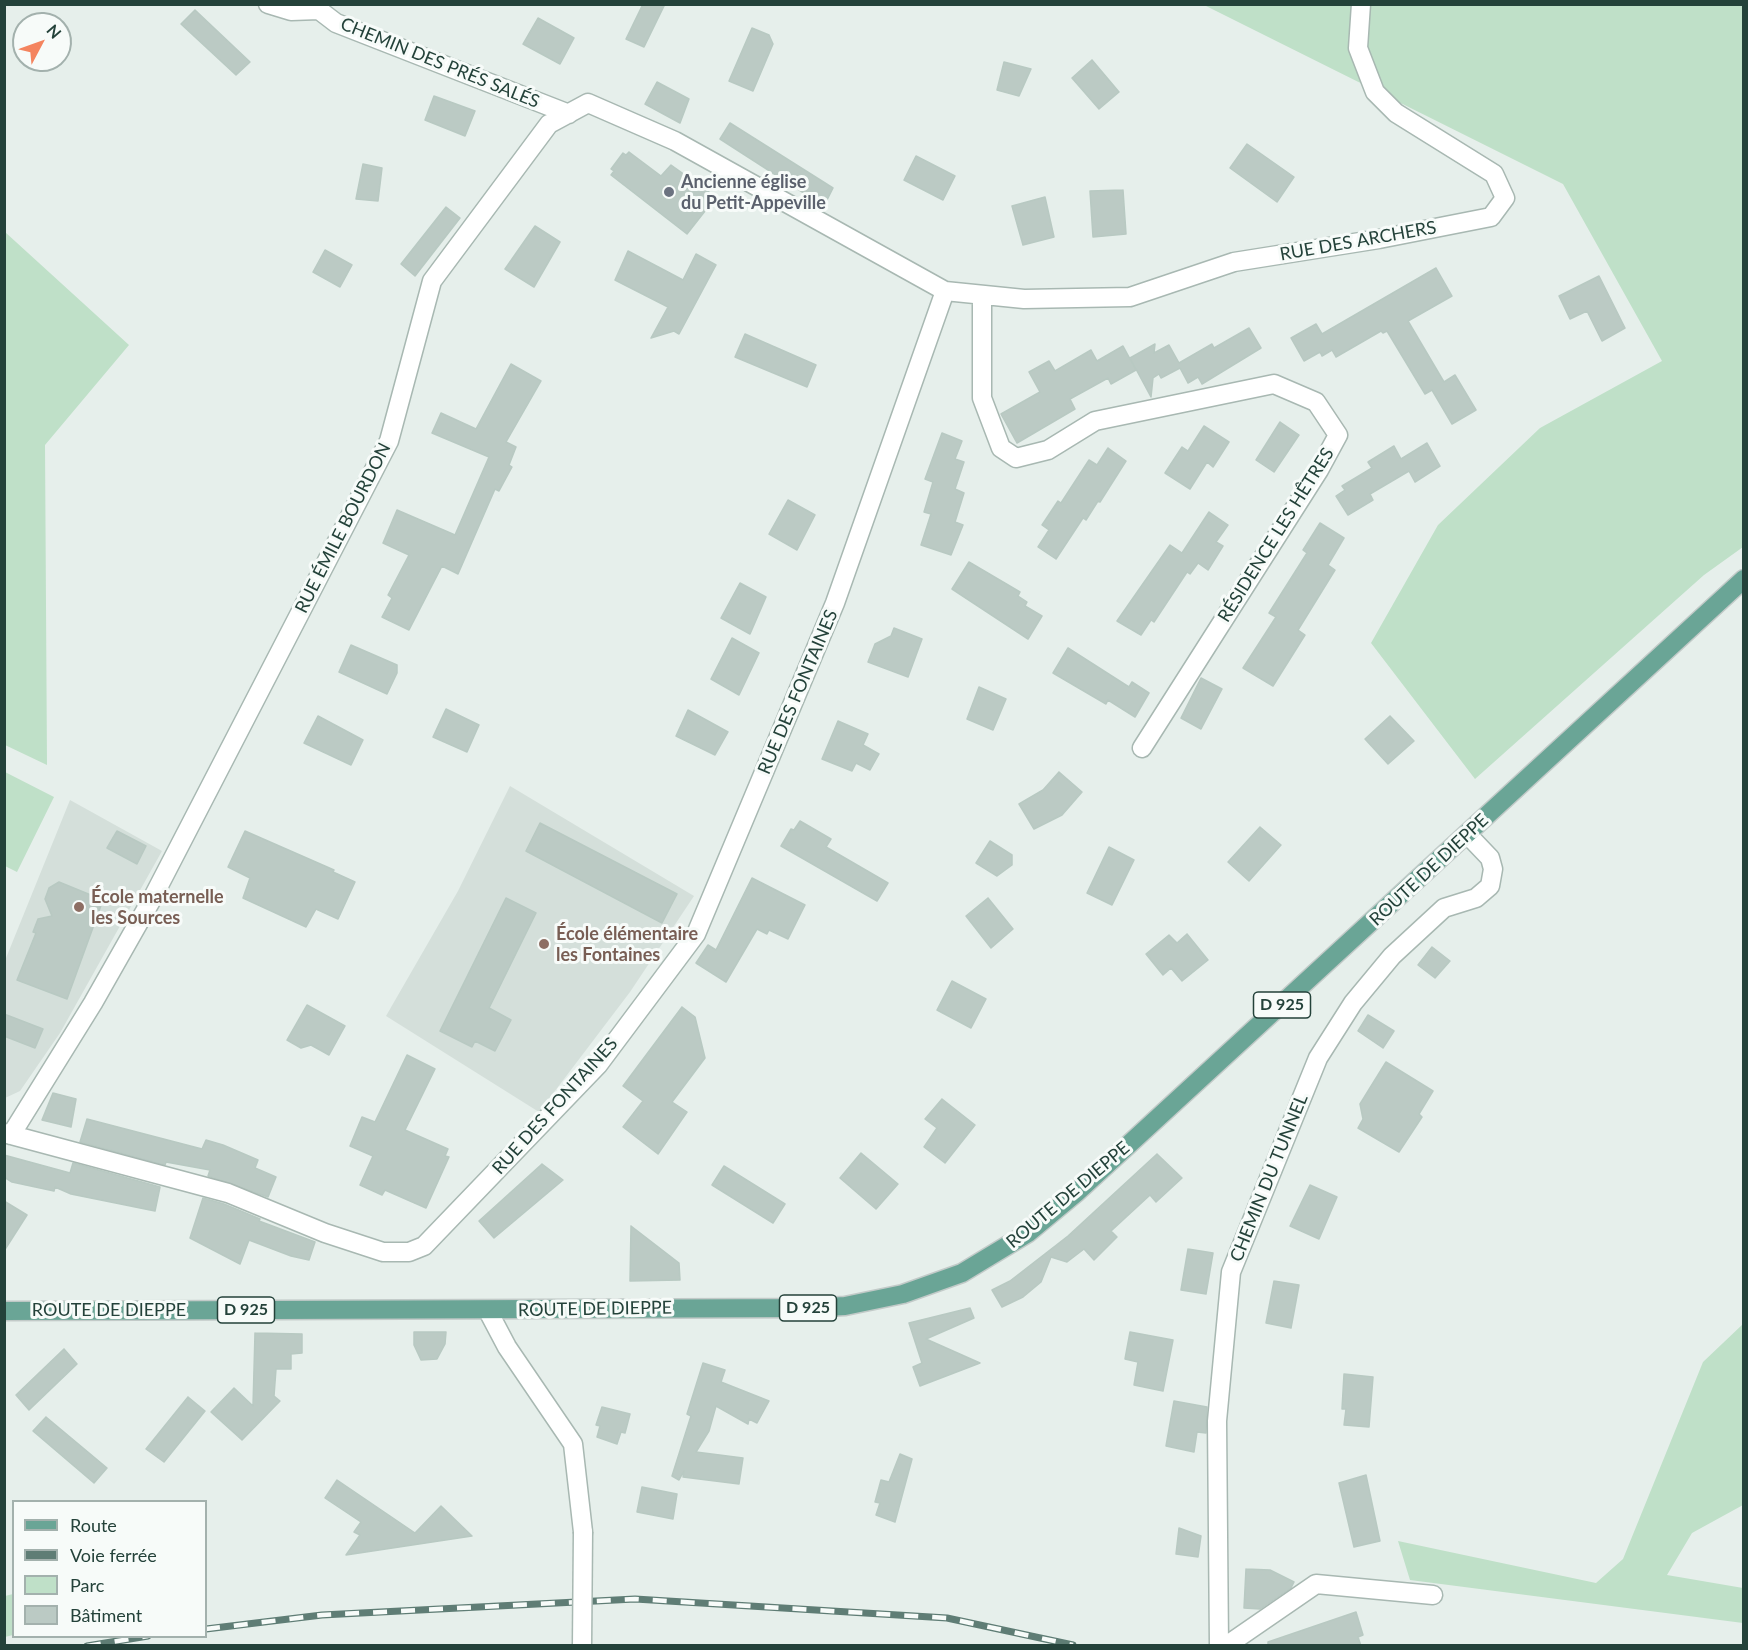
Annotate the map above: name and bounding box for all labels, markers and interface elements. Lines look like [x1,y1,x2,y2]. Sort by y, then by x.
north arrow [12,12,72,72]
street label: CHEMIN DES PRÉS SALÉS [337,13,543,113]
text: N [43,20,66,42]
place label: Ancienne église du Petit-Appeville [681,171,826,213]
marker: Ancienne église du Petit-Appeville [662,185,676,199]
street label: RUE DES ARCHERS [1278,217,1438,265]
street label: RUE ÉMILE BOURDON [291,439,395,617]
street label: RÉSIDENCE LES HÊTRES [1213,444,1339,626]
street label: RUE DES FONTAINES [754,606,842,778]
street label: ROUTE DE DIEPPE [1365,809,1493,931]
place label: École maternelle les Sources [91,886,224,928]
marker: École maternelle les Sources [72,900,86,914]
place label: École élémentaire les Fontaines [556,923,698,966]
marker: École élémentaire les Fontaines [537,937,551,951]
road number: D 925 [1254,992,1310,1018]
street label: RUE DES FONTAINES [488,1033,622,1179]
street label: CHEMIN DU TUNNEL [1225,1091,1313,1265]
street label: ROUTE DE DIEPPE [1002,1137,1134,1253]
road number: D 925 [780,1295,836,1321]
road number: D 925 [218,1297,274,1323]
street label: ROUTE DE DIEPPE [518,1297,672,1321]
street label: ROUTE DE DIEPPE [32,1299,186,1321]
legend [12,1500,207,1638]
text: Route [70,1514,117,1536]
text: Voie ferrée [70,1544,157,1566]
text: Parc [70,1574,104,1596]
text: Bâtiment [70,1604,142,1626]

